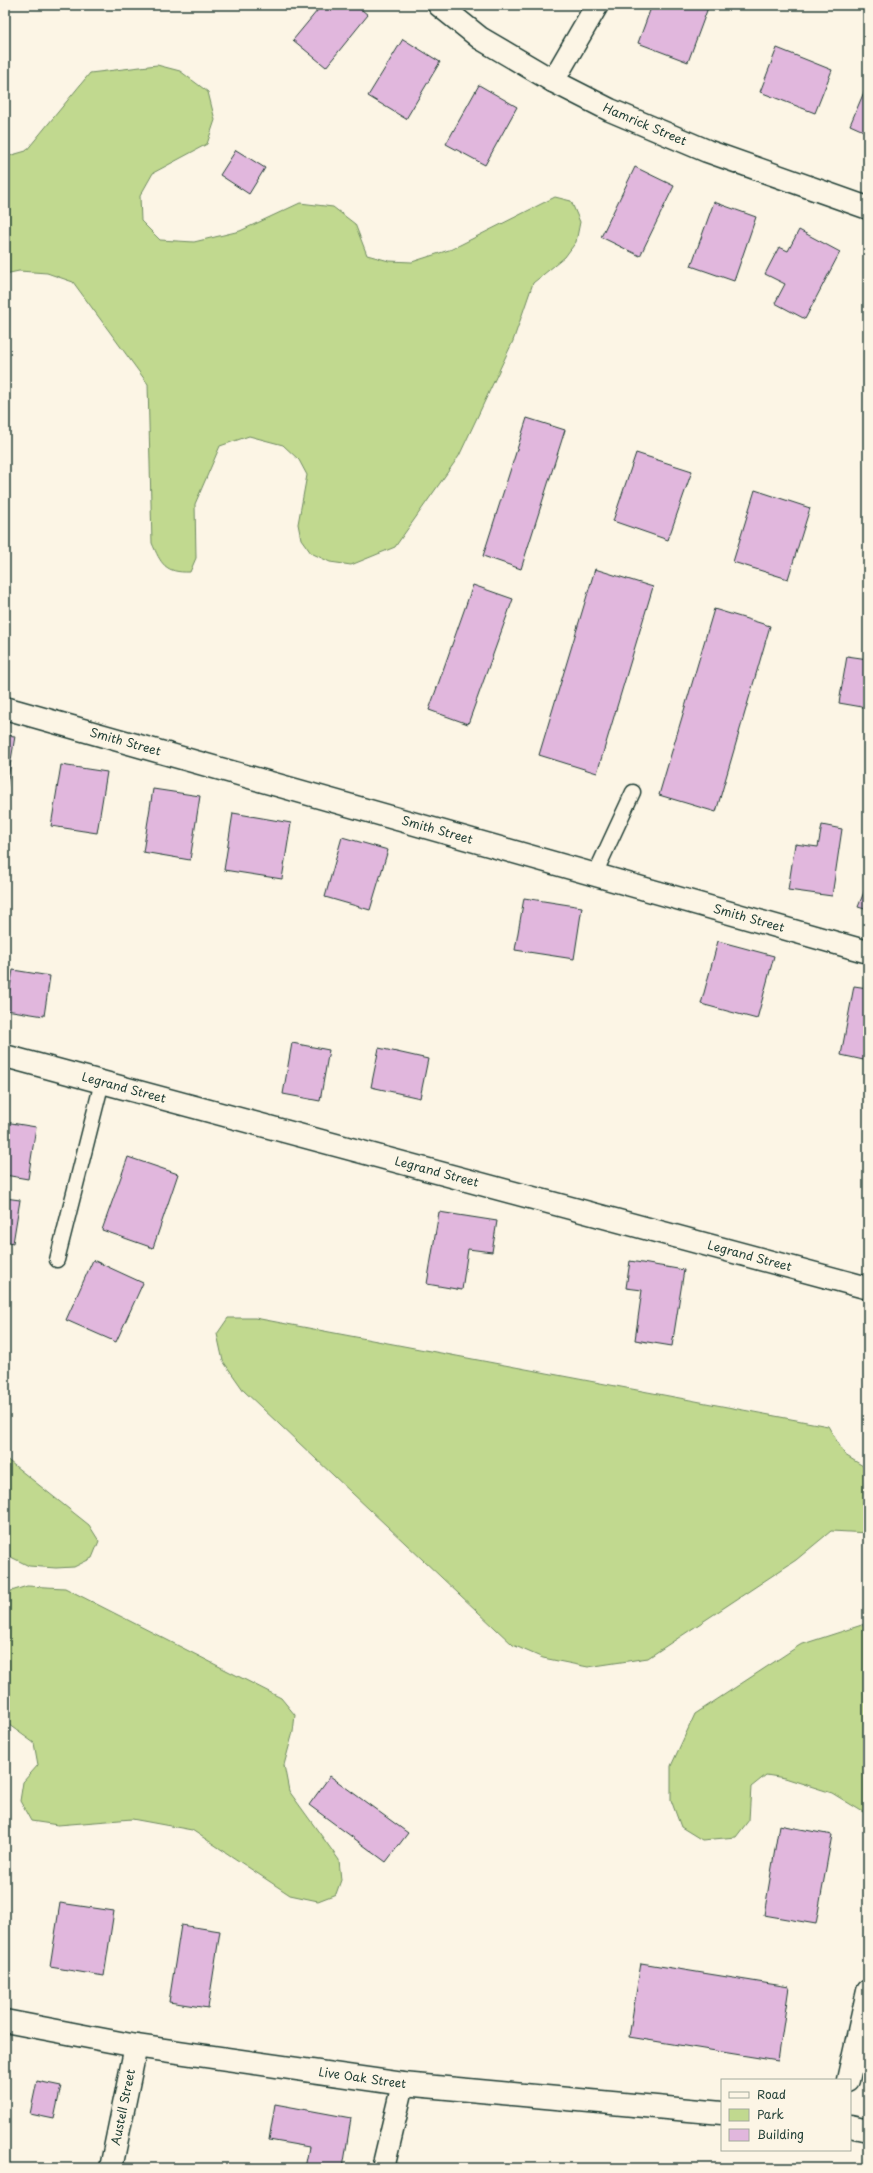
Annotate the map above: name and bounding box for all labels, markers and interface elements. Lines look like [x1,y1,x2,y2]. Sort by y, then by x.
street label: Hamrick Street [600,98,690,149]
street label: Smith Street [88,722,163,760]
street label: Smith Street [400,811,475,848]
street label: Smith Street [711,899,787,936]
street label: Legrand Street [80,1067,168,1107]
street label: Legrand Street [393,1151,481,1191]
street label: Legrand Street [706,1235,794,1275]
street label: Live Oak Street [318,2062,407,2092]
street label: Austell Street [106,2067,139,2147]
legend [721,2079,851,2151]
text: Road [757,2085,786,2103]
text: Park [757,2105,784,2123]
text: Building [757,2125,804,2143]

